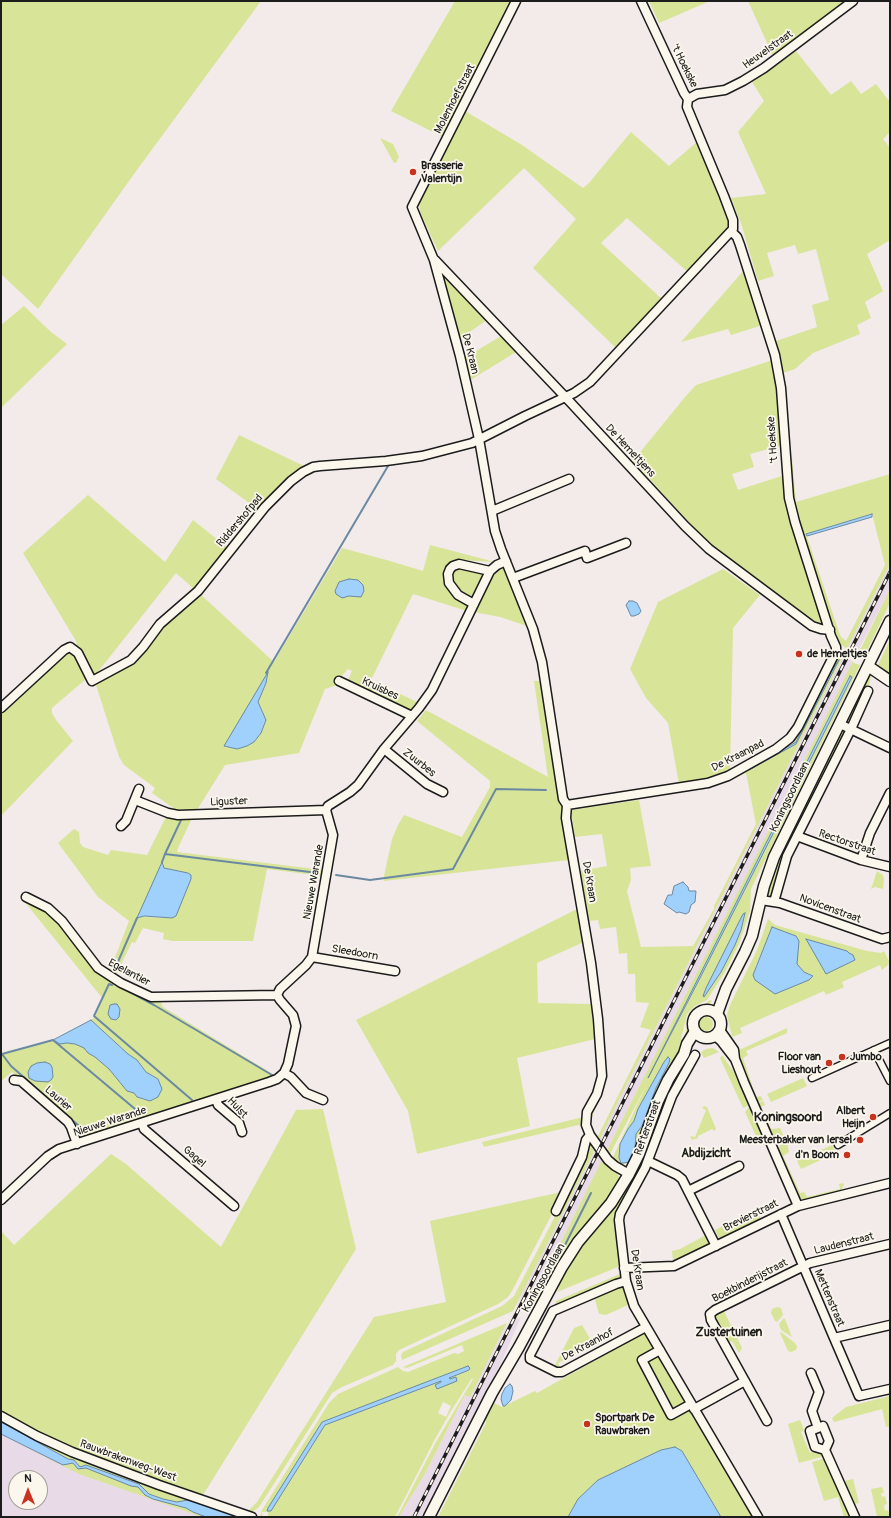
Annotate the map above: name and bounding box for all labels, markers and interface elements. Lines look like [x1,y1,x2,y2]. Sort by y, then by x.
street label: Heuvelstraat [740,28,796,72]
street label: 't Hoekske [668,42,700,90]
street label: Molenhoefstraat [432,62,478,136]
place label: Brasserie Valentijn [421,159,463,185]
marker: Brasserie Valentijn [408,167,418,177]
street label: De Kraan [459,332,481,376]
street label: 't Hoekske [765,416,781,464]
street label: De Hemeltjens [602,422,658,480]
street label: Riddershofpad [214,492,266,550]
place label: de Hemeltjes [807,647,867,661]
marker: de Hemeltjes [794,649,804,659]
street label: Kruisbes [360,675,400,703]
street label: De Kraanpad [710,737,766,775]
street label: Zuurbes [400,746,438,780]
street label: Koningsoordlaan [767,760,813,834]
street label: Liguster [210,795,248,809]
street label: Rectorstraat [817,827,877,859]
street label: Nieuwe Warande [301,843,327,921]
street label: De Kraan [579,860,599,904]
street label: Novicenstraat [797,892,863,926]
street label: Sleedoorn [331,942,379,964]
street label: Egelantier [106,956,152,990]
place label: Floor van Lieshout [778,1050,821,1076]
place label: Jumbo [850,1050,882,1064]
marker: Jumbo [837,1052,847,1062]
marker: Floor van Lieshout [824,1058,834,1068]
street label: Laurier [42,1084,74,1114]
street label: Hulst [224,1095,250,1121]
street label: Refterstraat [632,1099,664,1157]
street label: Nieuwe Warande [72,1104,148,1140]
place label: Albert Heijn [836,1104,865,1130]
district label: Koningsoord [754,1110,822,1126]
marker: Albert Heijn [868,1112,878,1122]
place label: Meesterbakker van Iersel [739,1133,852,1147]
marker: Meesterbakker van Iersel [855,1135,865,1145]
street label: Gagel [180,1143,208,1171]
district label: Abdijzicht [681,1147,731,1161]
place label: d'n Boom [795,1148,839,1162]
marker: d'n Boom [842,1150,852,1160]
street label: Brevierstraat [721,1197,781,1235]
street label: Laudenstraat [813,1230,875,1258]
street label: Koningsoordlaan [520,1241,568,1315]
street label: De Kraan [627,1249,647,1291]
street label: Boekbinderijstraat [710,1256,790,1306]
street label: Mettenstraat [811,1267,847,1329]
street label: De Kraanhof [560,1326,616,1364]
district label: Zustertuinen [696,1326,762,1340]
place label: Sportpark De Rauwbraken [595,1411,654,1437]
marker: Sportpark De Rauwbraken [582,1419,592,1429]
street label: Rauwbrakenweg-West [78,1437,178,1485]
north arrow [8,1470,48,1510]
text: N [24,1472,32,1485]

